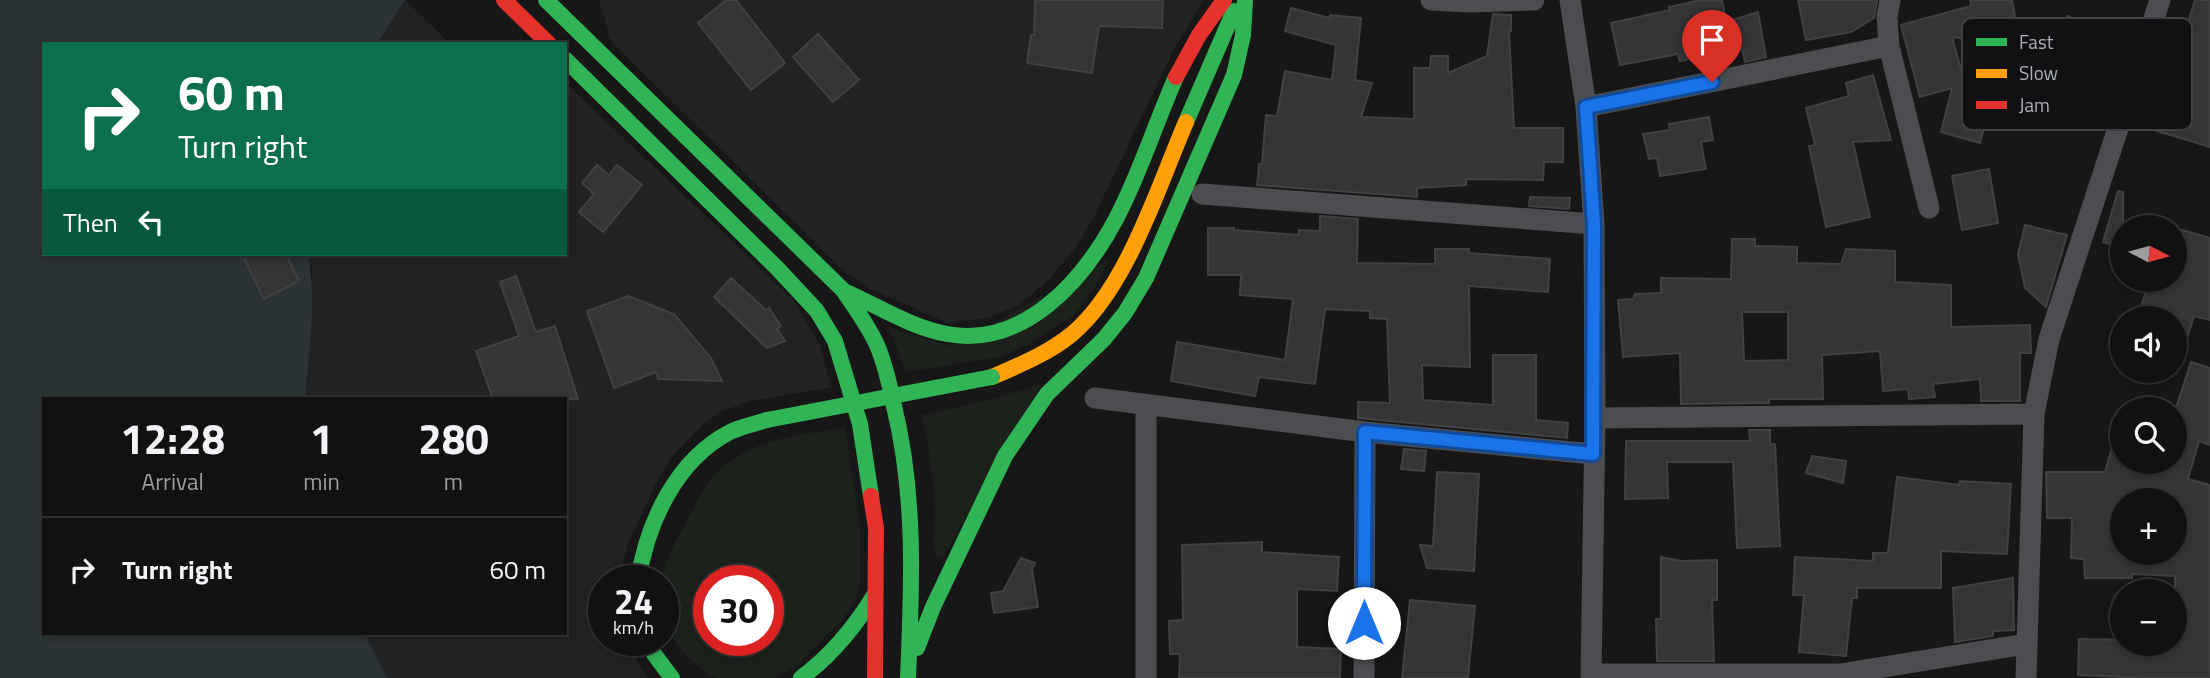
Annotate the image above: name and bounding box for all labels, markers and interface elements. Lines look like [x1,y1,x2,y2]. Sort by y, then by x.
pin [1682,10,1742,82]
legend [1962,18,2192,130]
icon: arrive [1693,21,1731,59]
text: Fast [2019,27,2054,56]
text: 60 m [178,54,285,129]
text: Slow [2019,58,2058,87]
icon: right [63,70,154,161]
text: Jam [2019,90,2050,119]
text: Turn right [178,122,307,170]
text: Then [63,203,118,242]
icon: left [132,203,170,241]
north arrow [2110,215,2188,292]
map controls [2110,215,2187,656]
button: sound [2110,306,2187,383]
button: search [2110,397,2187,474]
text: 12:28 [120,406,225,470]
text: 1 [310,406,333,470]
text: 280 [418,406,489,470]
text: Arrival [141,464,204,499]
text: min [303,464,340,499]
text: m [444,464,463,499]
button: + [2110,488,2187,565]
text: Turn right [122,550,233,589]
text: 60 m [489,550,546,589]
icon: right [63,551,101,589]
speed limit sign: 30 [693,565,784,656]
text: 24 [614,574,653,628]
button: − [2110,579,2187,656]
position arrow [1327,586,1401,660]
text: km/h [613,614,654,641]

